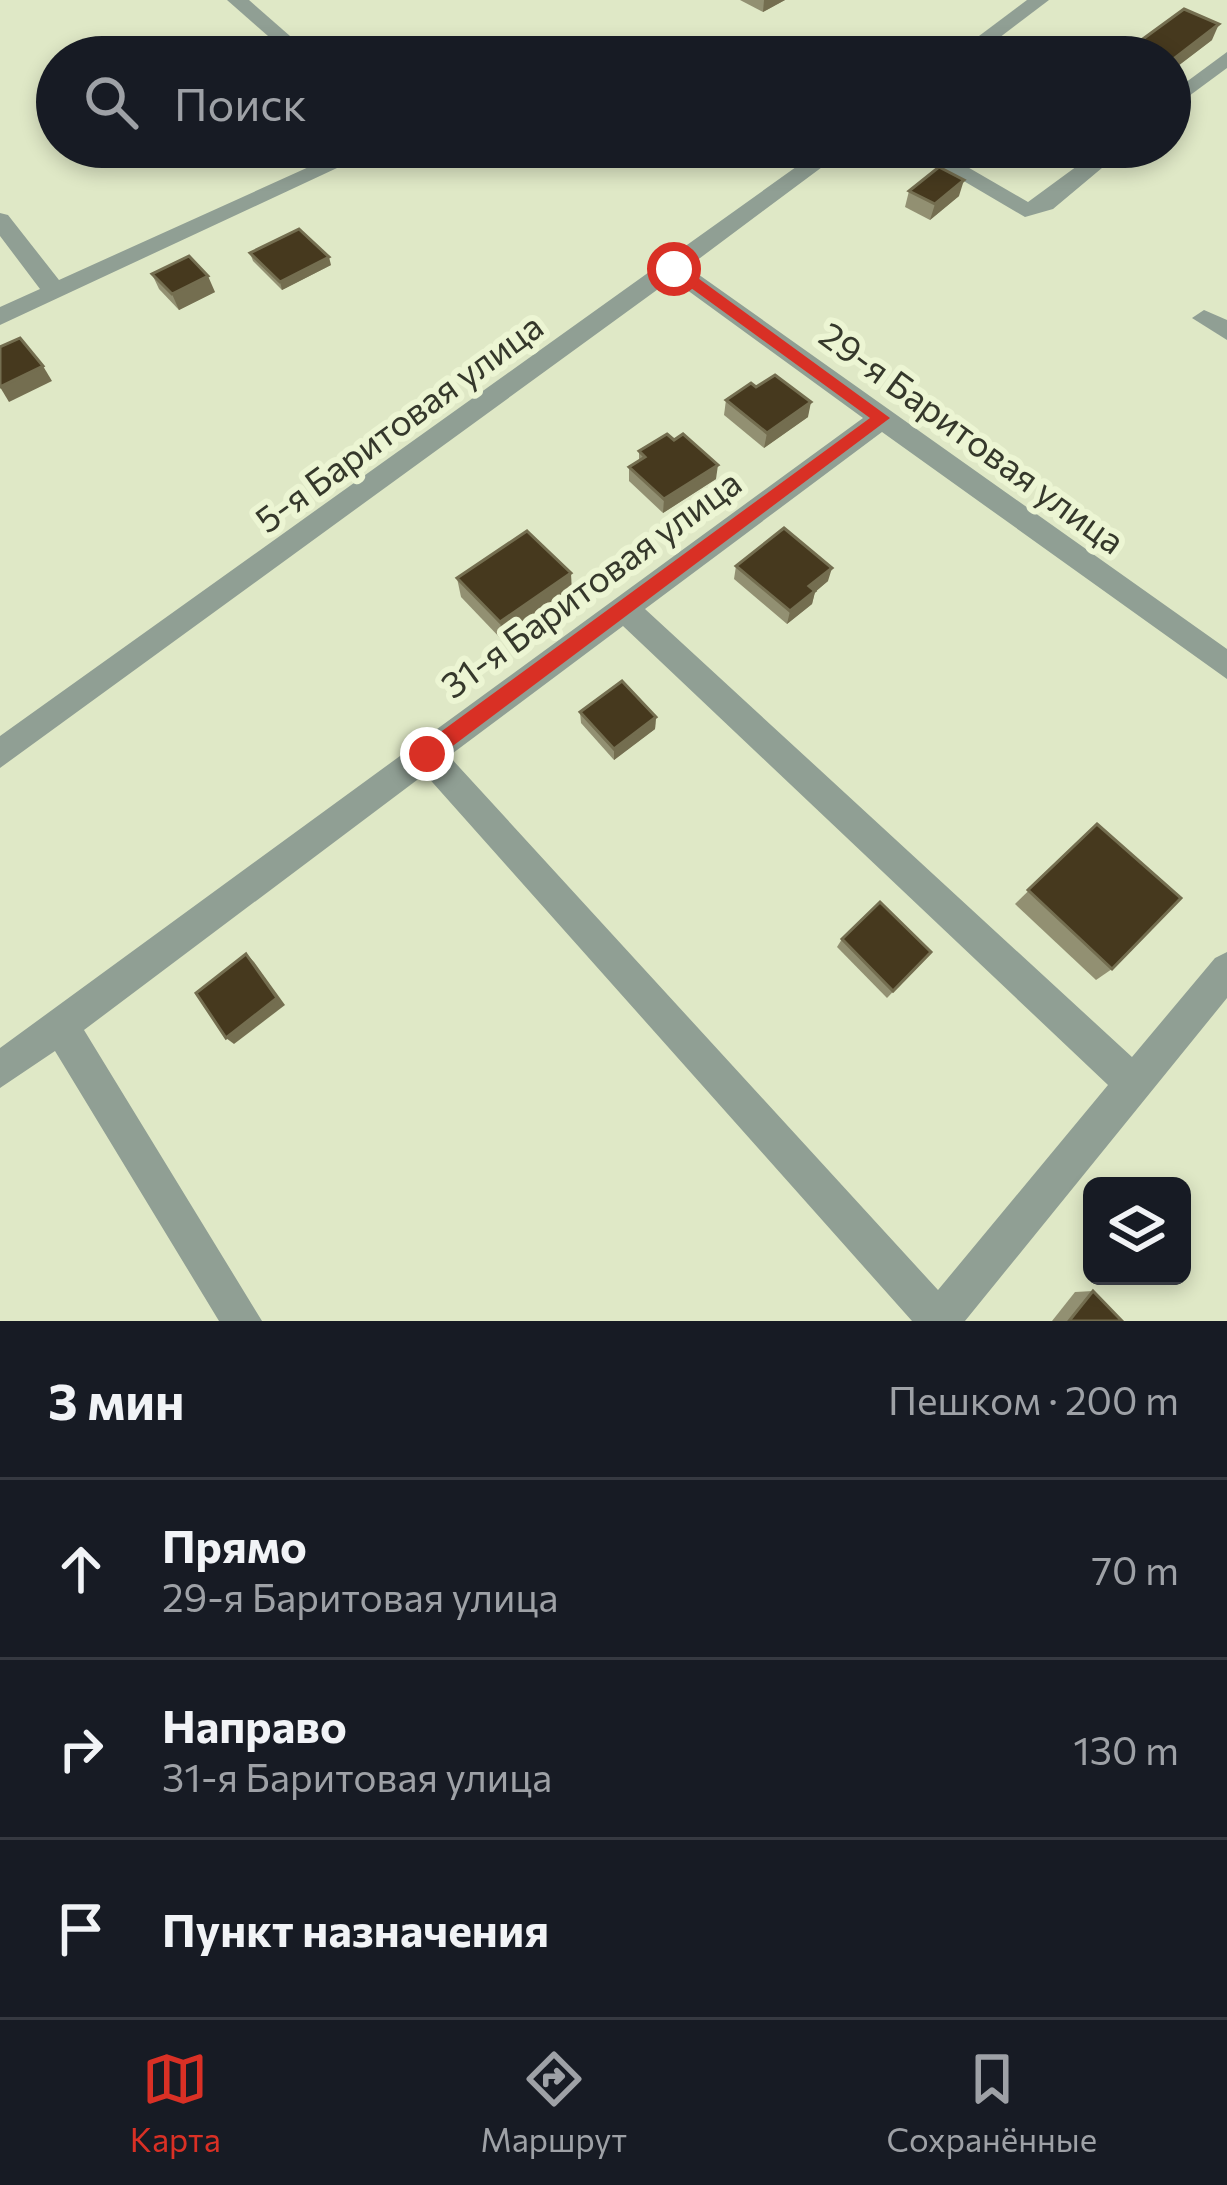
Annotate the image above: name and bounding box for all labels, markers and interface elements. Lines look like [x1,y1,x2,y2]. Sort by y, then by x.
search box [36,36,1191,168]
icon: search [78,69,144,135]
text: Поиск [174,75,307,130]
route start [647,242,701,296]
street label: 5-я Баритовая улица [245,302,550,541]
street label: 29-я Баритовая улица [812,311,1134,562]
street label: 31-я Баритовая улица [431,459,748,706]
route end [400,727,454,781]
map controls [1083,1177,1191,1285]
button: layers [1083,1177,1191,1285]
text: 3 мин [48,1368,184,1431]
text: Пешком · 200 m [888,1375,1179,1423]
text: Прямо [162,1517,307,1572]
icon: ahead [48,1536,114,1602]
text: 70 m [1092,1545,1179,1593]
text: 29-я Баритовая улица [162,1572,558,1620]
text: Направо [162,1697,347,1752]
icon: right [48,1716,114,1782]
text: 130 m [1073,1725,1179,1773]
text: 31-я Баритовая улица [162,1752,552,1800]
icon: arrive [48,1896,114,1962]
text: Пункт назначения [162,1901,549,1956]
tab: Карта [130,2046,221,2159]
tab: Маршрут [480,2046,627,2159]
tab: Сохранённые [887,2046,1097,2159]

